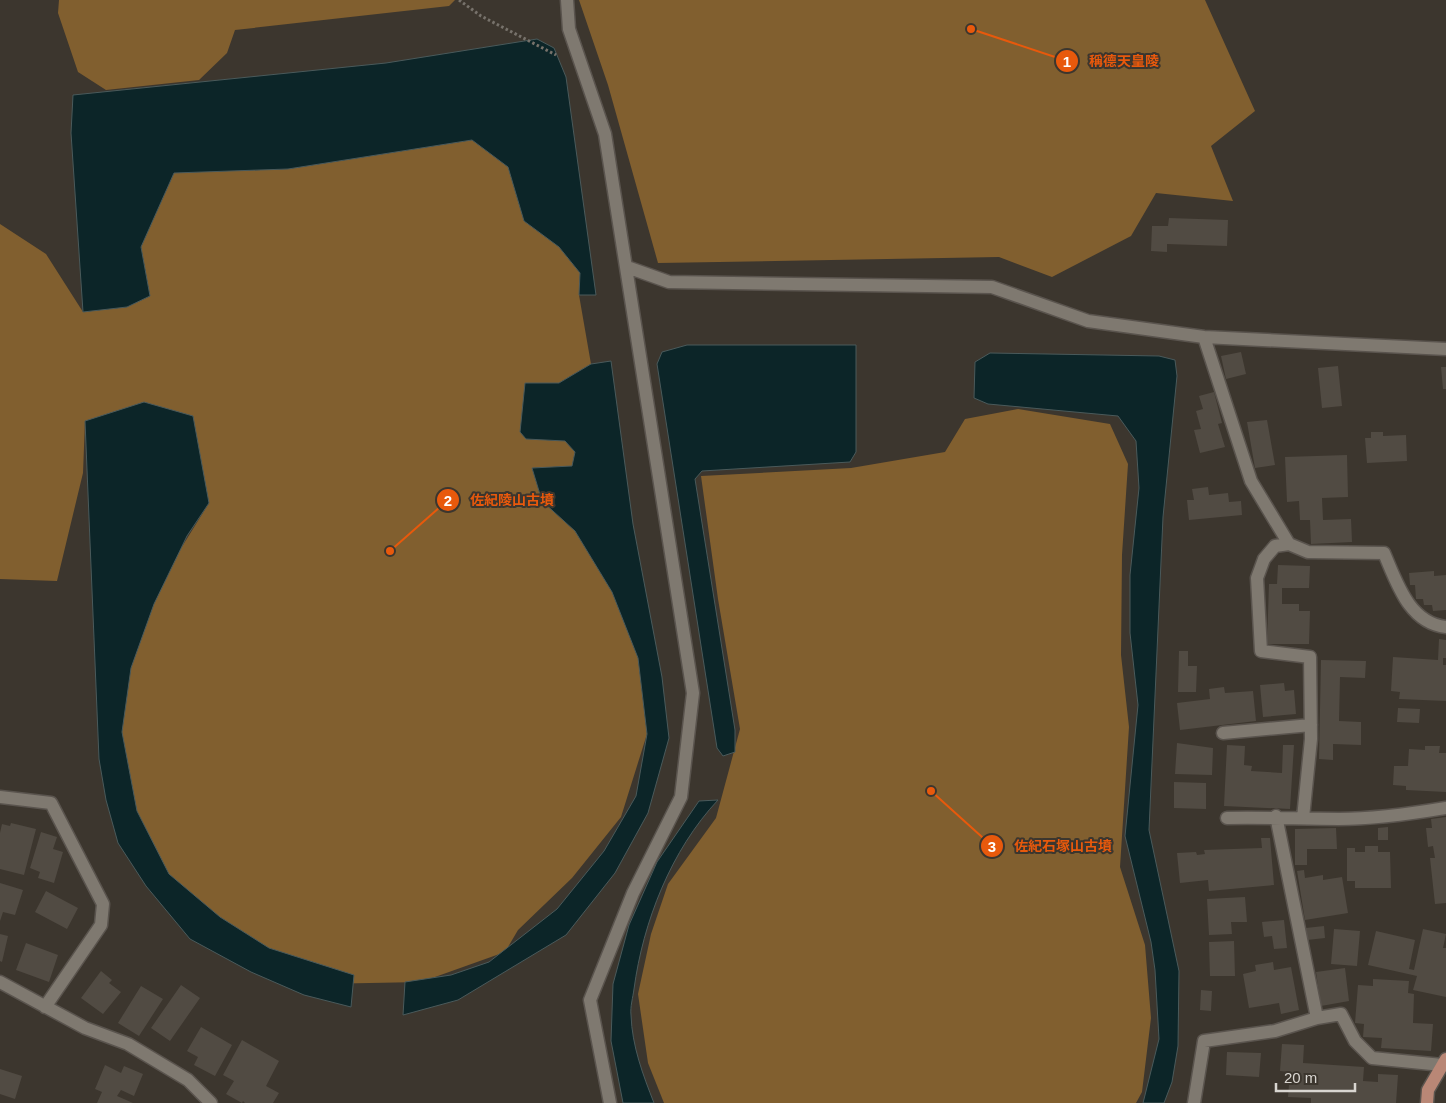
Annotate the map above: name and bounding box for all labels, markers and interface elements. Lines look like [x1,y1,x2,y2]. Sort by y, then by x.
callout: 稱德天皇陵 [1054,47,1169,76]
text: 1 [1063,53,1071,70]
text: 稱德天皇陵 [1089,53,1159,69]
callout: 佐紀陵山古墳 [435,486,564,515]
text: 2 [444,492,452,509]
text: 佐紀陵山古墳 [470,492,554,508]
callout: 佐紀石塚山古墳 [979,832,1122,861]
text: 3 [988,838,996,855]
text: 佐紀石塚山古墳 [1014,838,1112,854]
scale bar [1276,1060,1355,1092]
text: 20 m [1284,1069,1317,1086]

